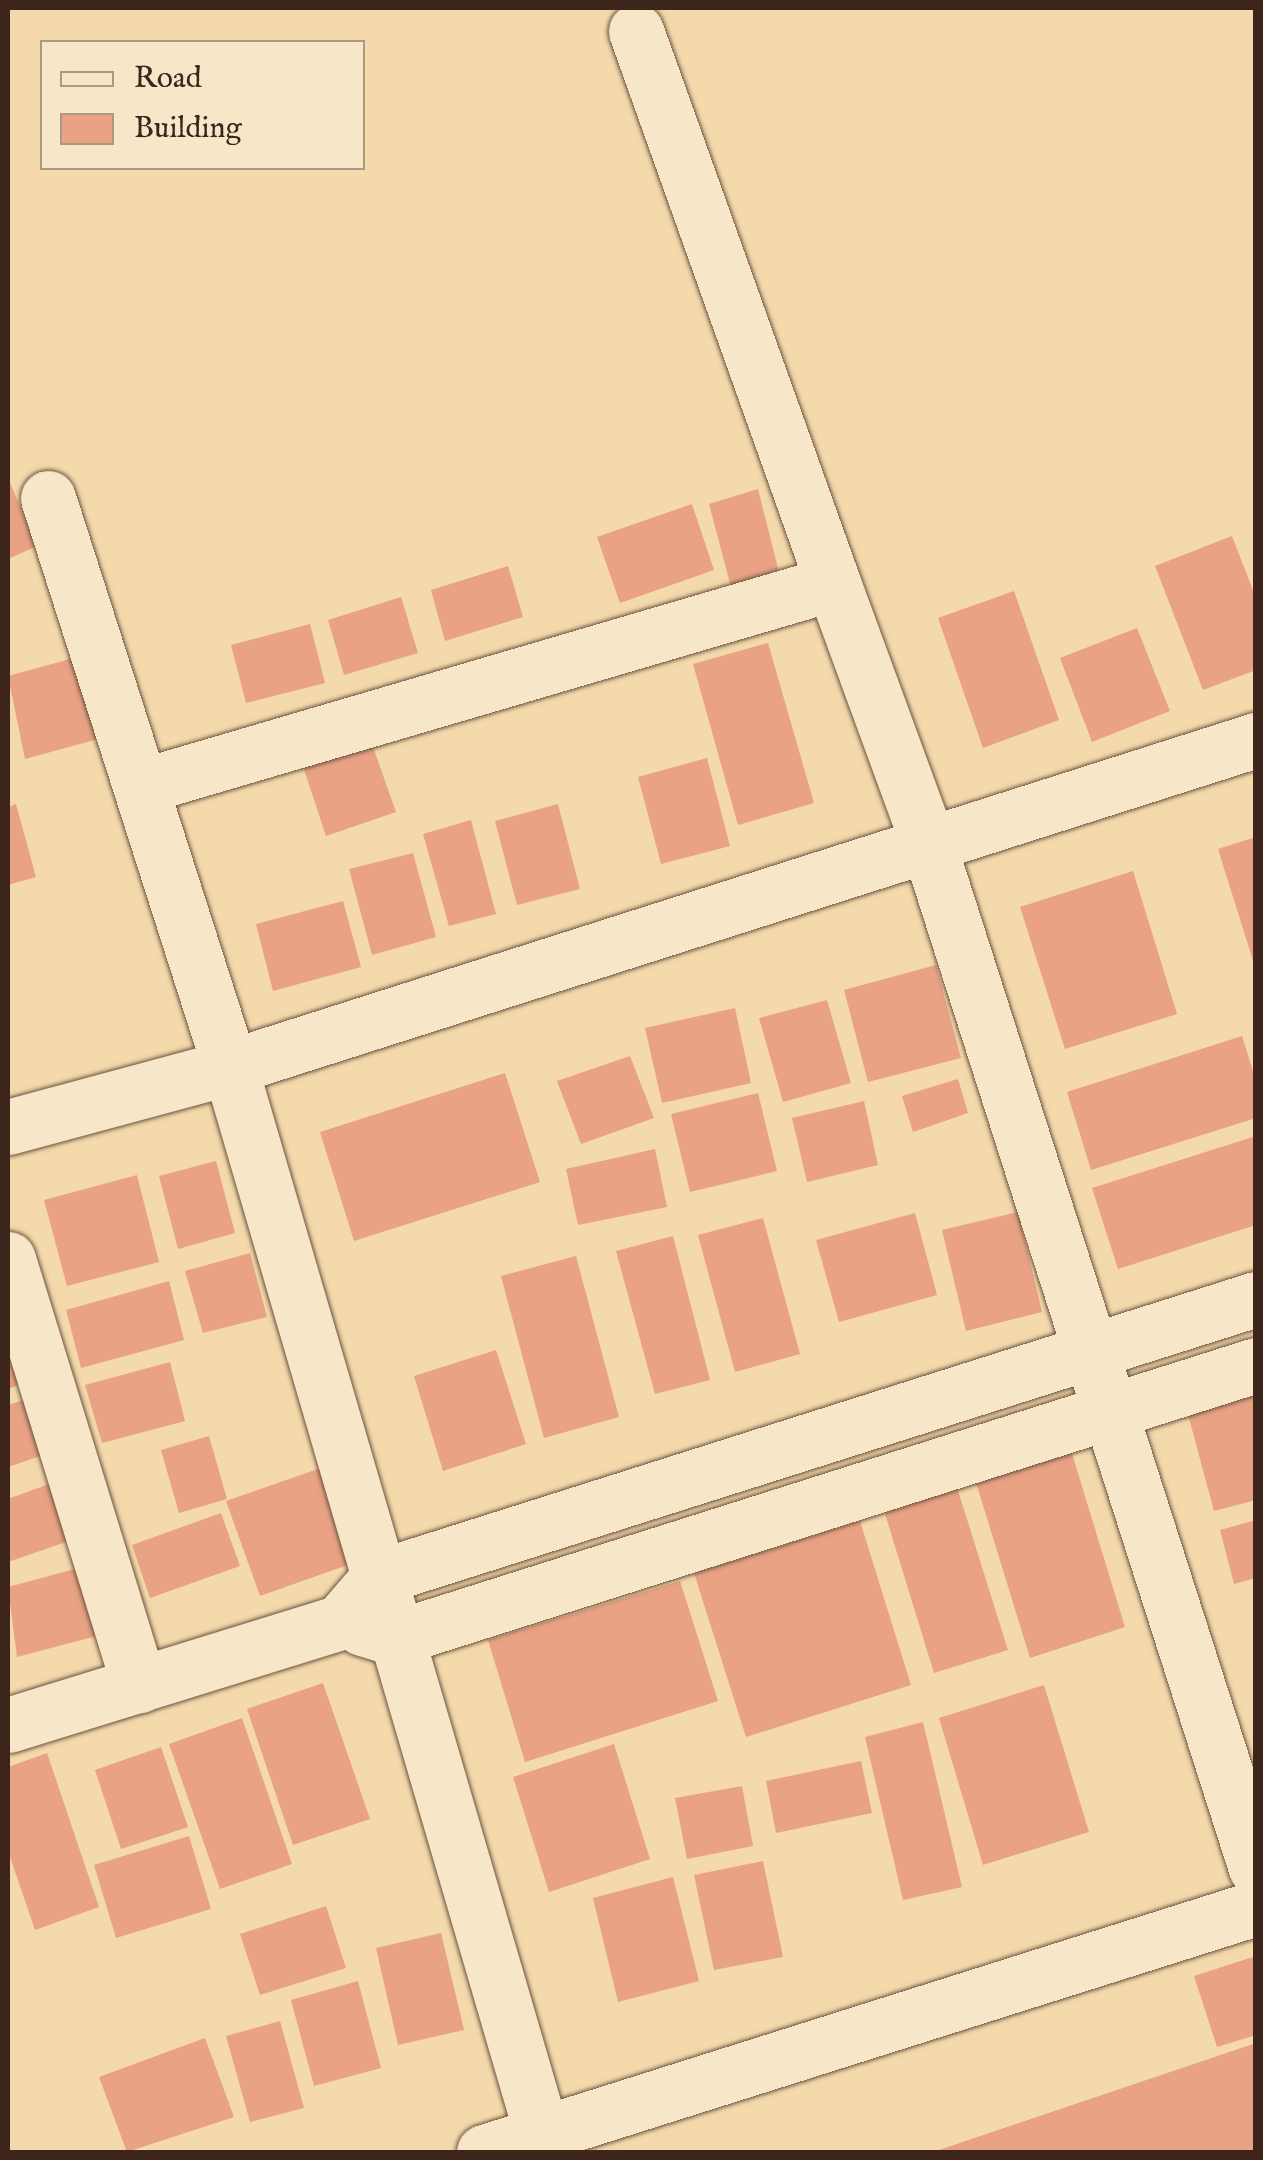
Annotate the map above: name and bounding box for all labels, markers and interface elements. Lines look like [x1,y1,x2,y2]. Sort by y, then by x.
legend [40,40,365,170]
text: Road [134,60,202,98]
text: Building [134,110,242,148]

